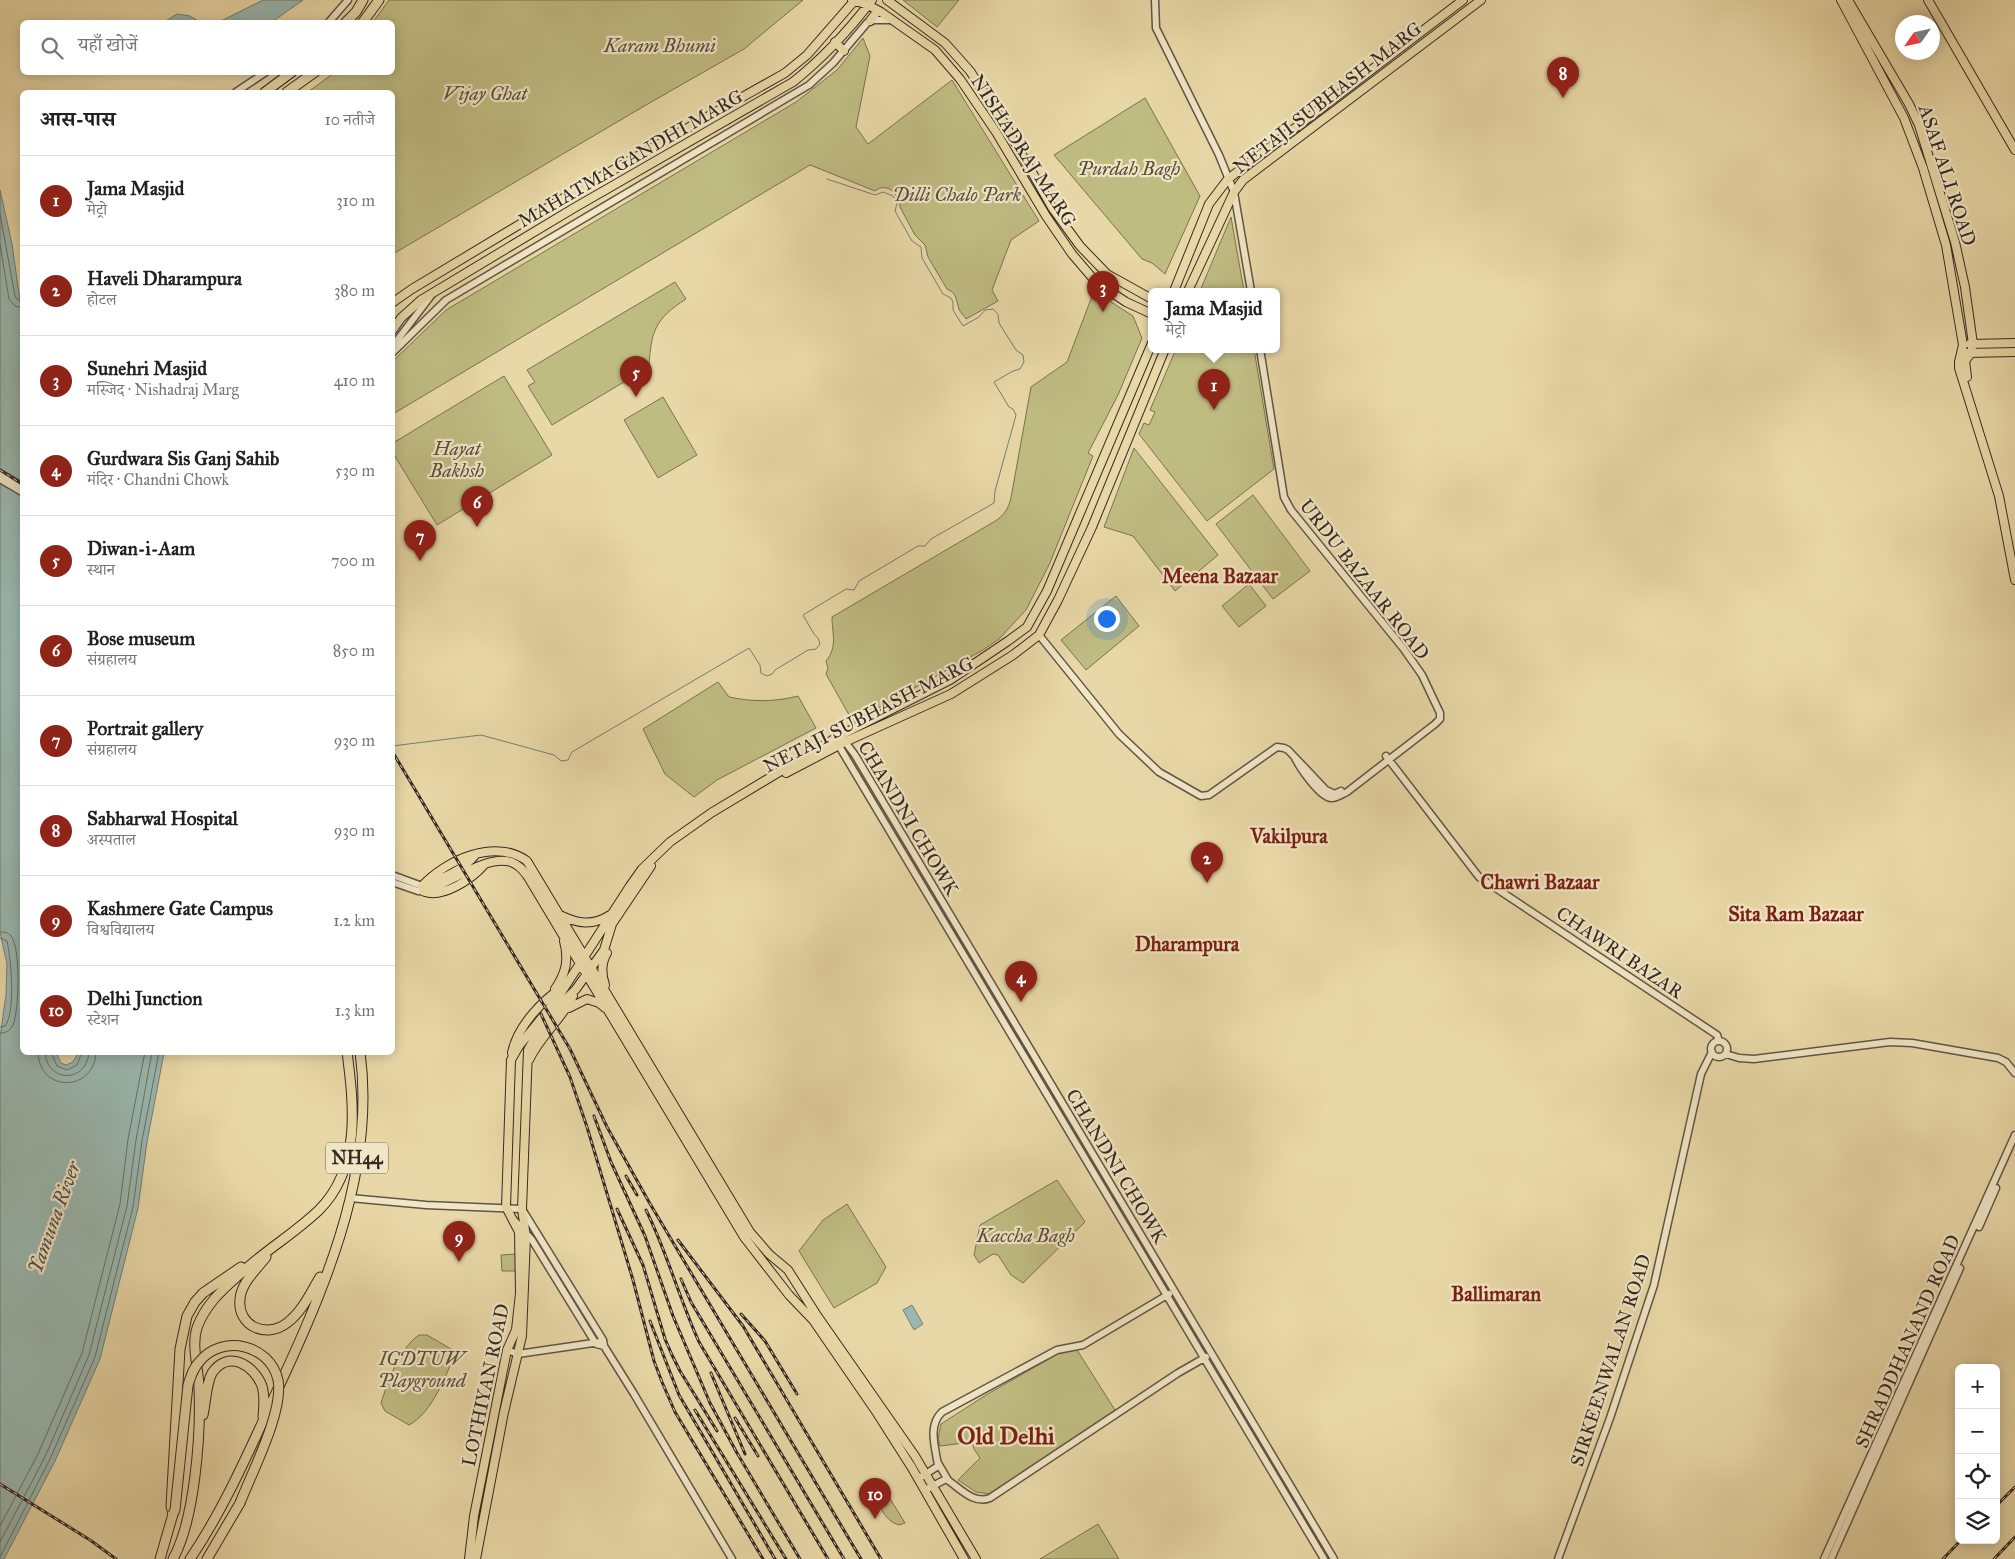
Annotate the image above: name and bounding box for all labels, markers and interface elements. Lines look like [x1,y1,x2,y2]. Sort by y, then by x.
north arrow [1895,15,1940,60]
street label: NETAJI SUBHASH MARG [1228,17,1427,179]
search box [20,20,395,75]
text: यहाँ खोजें [78,33,138,56]
icon: search [38,34,66,62]
park label: Karam Bhumi [603,34,716,57]
pin: 8 [1547,57,1579,98]
street label: NISHADRAJ MARG [965,70,1081,231]
park label: Vijay Ghat [443,82,528,105]
street label: MAHATMA GANDHI MARG [514,84,747,232]
street label: ASAF ALI ROAD [1914,101,1981,249]
text: आस-पास [40,106,115,132]
text: 10 नतीजे [325,110,375,129]
park label: Purdah Bagh [1078,157,1180,180]
text: Jama Masjid [87,177,184,200]
park label: Dilli Chalo Park [893,183,1022,206]
text: 1 [53,191,59,210]
text: 310 m [336,191,375,210]
text: मेट्रो [87,200,107,219]
text: Haveli Dharampura [87,267,242,290]
pin: 3 [1087,271,1119,312]
text: 2 [52,281,60,300]
text: 380 m [334,281,375,300]
popup [1148,288,1280,353]
text: होटल [87,290,116,309]
text: Jama Masjid [1165,297,1263,320]
text: मेट्रो [1165,320,1186,339]
pin: 5 [620,356,652,397]
text: Sunehri Masjid [87,357,207,380]
pin: 1 [1198,369,1230,410]
text: 3 [53,371,59,390]
text: 410 m [334,371,375,390]
text: मस्जिद · Nishadraj Marg [87,380,239,399]
park label: Hayat Bakhsh [429,437,484,482]
text: Gurdwara Sis Ganj Sahib [87,447,279,470]
text: 4 [52,461,60,480]
text: 530 m [335,461,375,480]
text: मंदिर · Chandni Chowk [87,470,229,489]
pin: 6 [461,486,493,527]
street label: URDU BAZAAR ROAD [1295,494,1434,664]
pin: 7 [404,520,436,561]
text: Diwan-i-Aam [87,537,195,560]
text: 5 [52,551,60,570]
text: 700 m [331,551,375,570]
text: स्थान [87,560,115,579]
district label: Meena Bazaar [1162,564,1278,588]
your location [1094,606,1120,632]
text: Bose museum [87,627,195,650]
text: 6 [52,641,60,660]
text: 850 m [333,641,375,660]
text: संग्रहालय [87,650,137,669]
street label: NETAJI SUBHASH MARG [759,651,978,778]
text: Portrait gallery [87,717,203,740]
text: 7 [52,731,60,750]
text: 930 m [334,731,375,750]
street label: CHANDNI CHOWK [853,737,964,900]
text: संग्रहालय [87,740,137,759]
text: Sabharwal Hospital [87,807,238,830]
text: 8 [52,821,60,840]
text: 930 m [334,821,375,840]
district label: Vakilpura [1249,824,1328,849]
text: अस्पताल [87,830,136,849]
pin: 2 [1191,842,1223,883]
district label: Chawri Bazaar [1481,870,1600,894]
text: Kashmere Gate Campus [87,897,273,920]
street label: CHAWRI BAZAR [1552,901,1688,1004]
district label: Sita Ram Bazaar [1728,902,1864,926]
text: 9 [52,911,60,930]
text: 1.2 km [333,911,375,930]
text: विश्वविद्यालय [87,920,154,939]
district label: Dharampura [1135,932,1240,957]
pin: 4 [1005,961,1037,1002]
text: Delhi Junction [87,987,202,1010]
text: 10 [48,1001,64,1020]
text: 1.3 km [335,1001,375,1020]
text: स्टेशन [87,1010,119,1029]
street label: CHANDNI CHOWK [1061,1085,1172,1248]
road number: NH44 [326,1142,388,1174]
water label: Yamuna River [23,1156,86,1276]
pin: 9 [443,1221,475,1262]
park label: Kaccha Bagh [976,1224,1075,1247]
street label: SHRADDHANAND ROAD [1850,1231,1965,1452]
street label: SIRKEENWALAN ROAD [1565,1251,1656,1469]
district label: Ballimaran [1451,1282,1541,1306]
street label: LOTHIYAN ROAD [457,1302,514,1469]
park label: IGDTUW Playground [378,1347,469,1392]
map controls [1955,1364,2000,1544]
button: + [1955,1364,2000,1409]
button: − [1955,1409,2000,1454]
district label: Old Delhi [957,1421,1055,1451]
button: locate [1955,1454,2000,1499]
pin: 10 [859,1478,891,1519]
button: layers [1955,1499,2000,1544]

